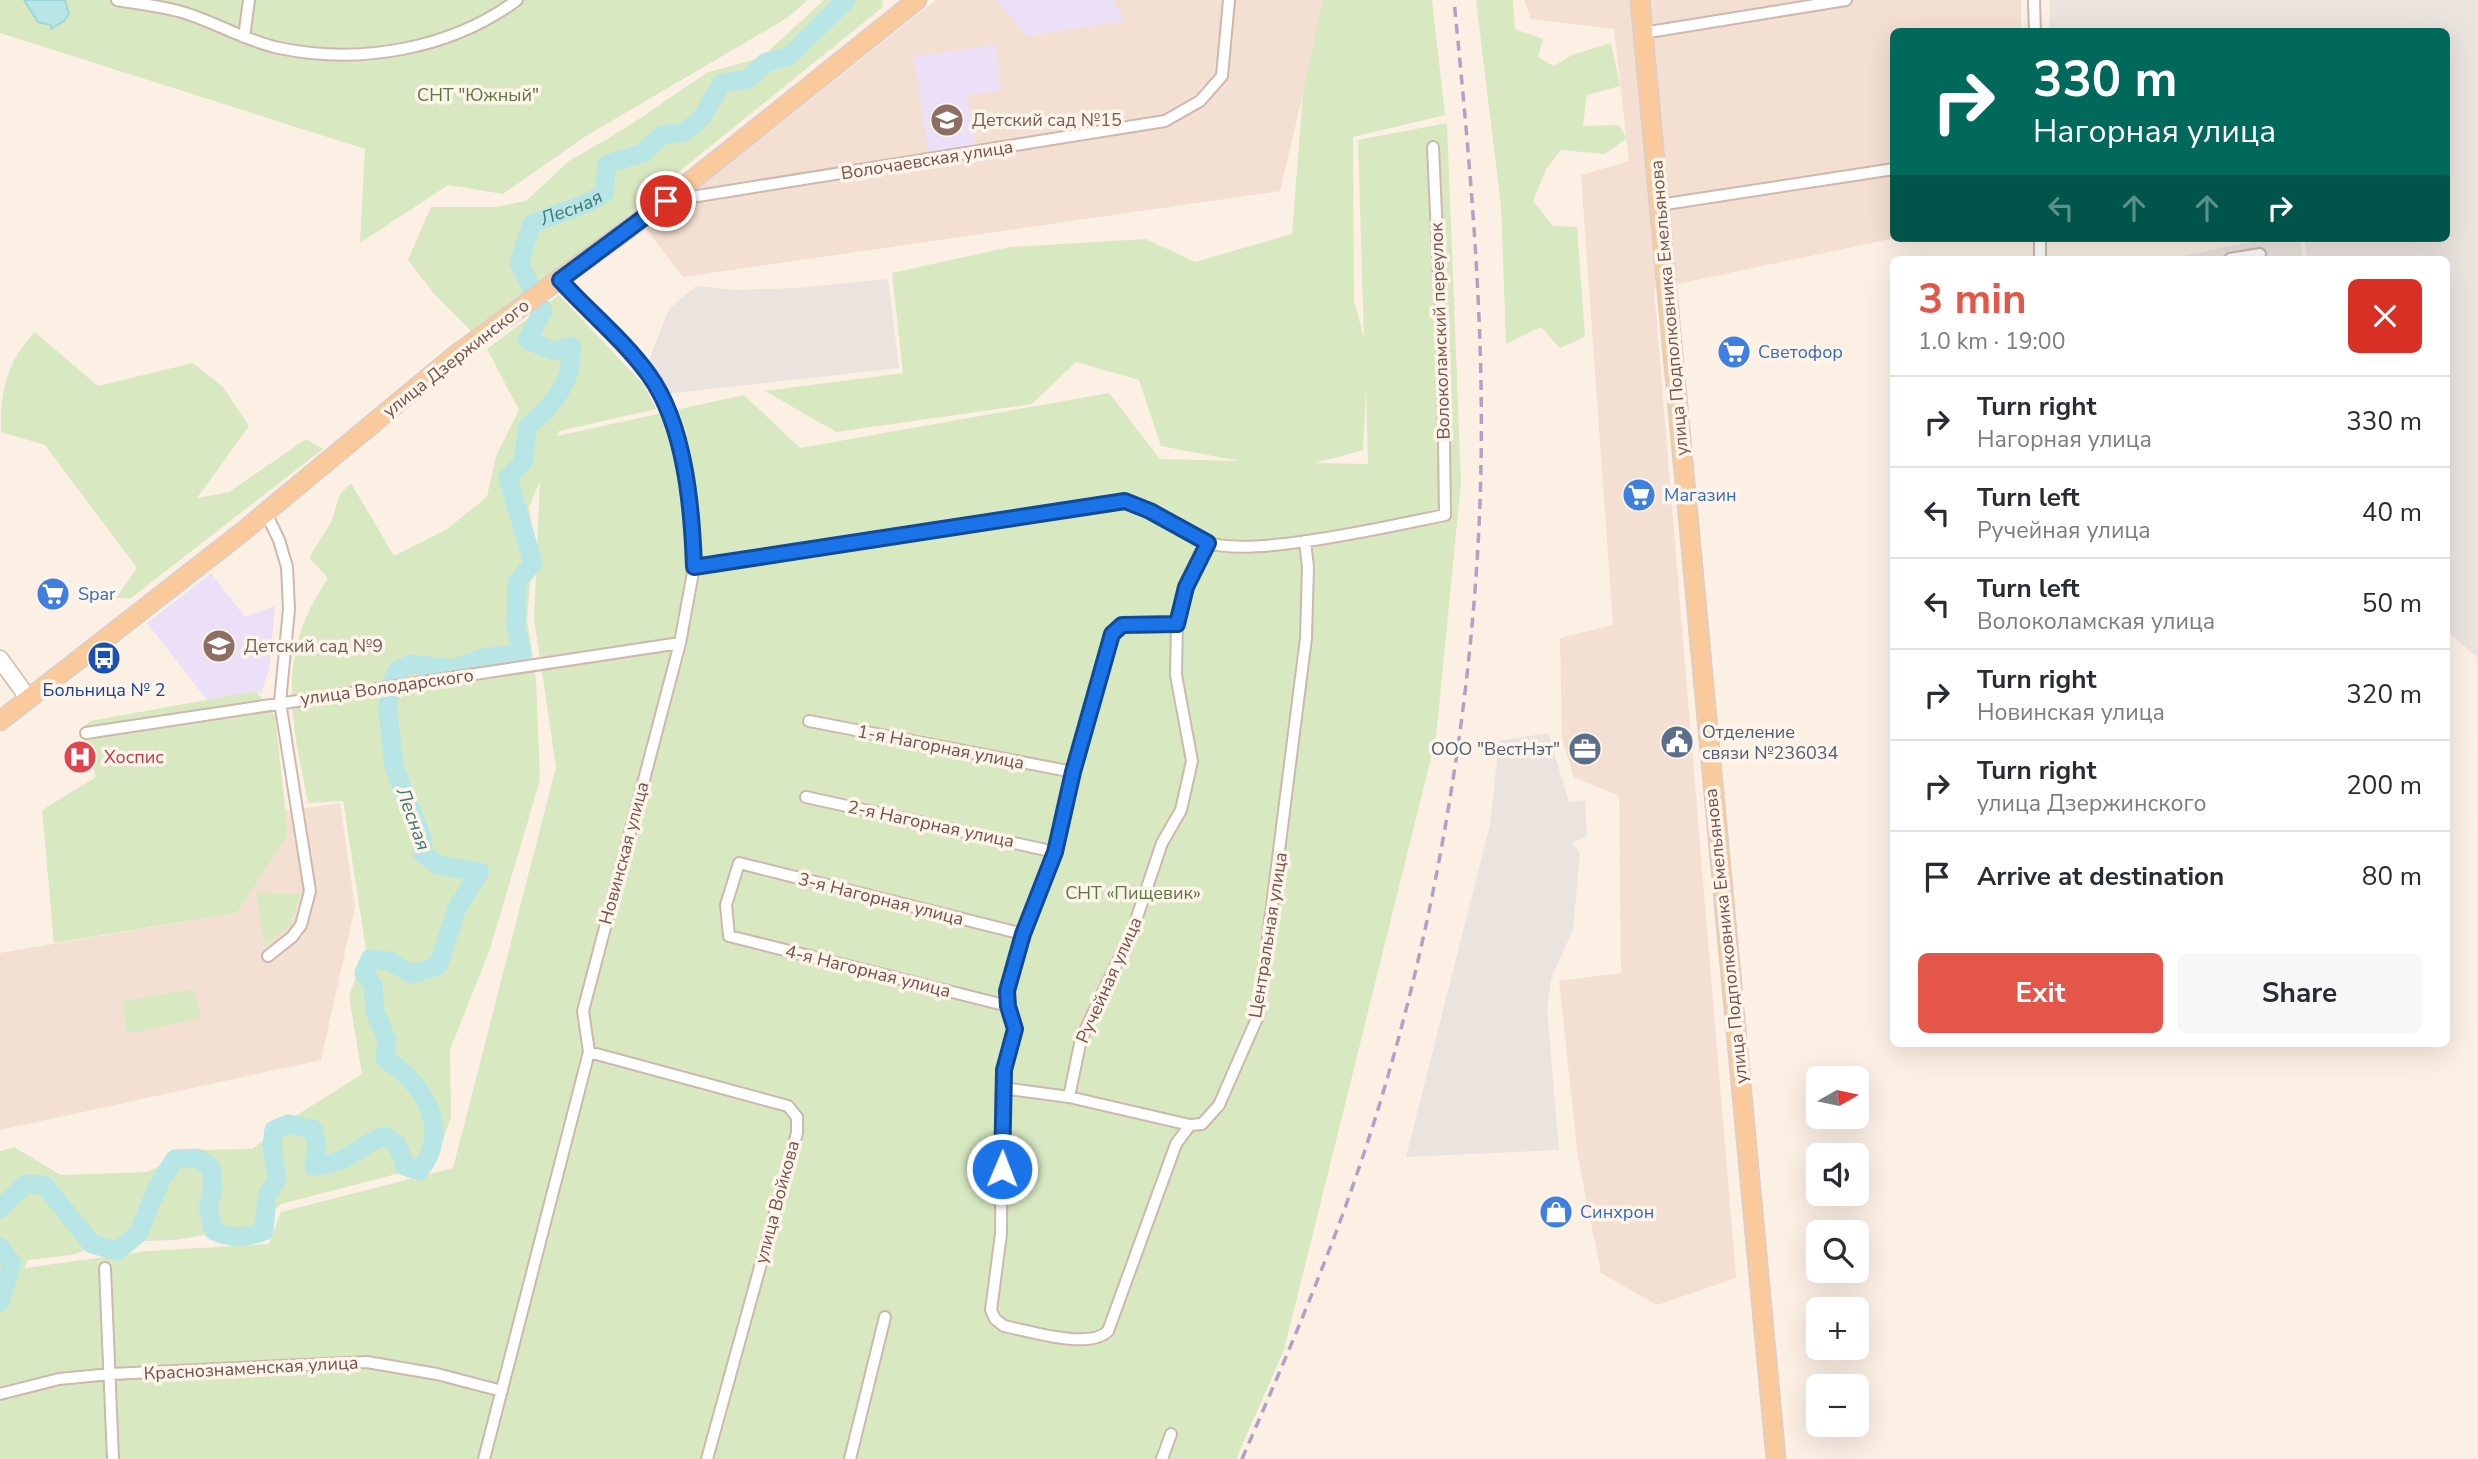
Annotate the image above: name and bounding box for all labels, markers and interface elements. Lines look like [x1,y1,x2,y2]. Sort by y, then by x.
text: 330 m [2033,46,2177,113]
icon: right [1918,56,2009,147]
park label: СНТ "Южный" [417,83,539,107]
school or university icon: Детский сад №15 [928,101,966,139]
place label: Детский сад №15 [972,108,1122,132]
text: Нагорная улица [2033,110,2276,153]
street label: Волочаевская улица [839,135,1015,185]
street label: улица Подполковника Емельянова [1644,159,1694,457]
pin [636,171,696,231]
icon: arrive [647,182,685,220]
water label: Лесная [536,184,608,232]
icon: left [2042,189,2080,227]
icon: ahead [2115,189,2153,227]
icon: ahead [2188,189,2226,227]
icon: right [2261,189,2299,227]
street label: Волоколамский переулок [1424,222,1456,440]
text: 3 min [1918,271,2027,328]
button: close [2348,279,2422,353]
street label: улица Дзержинского [378,293,534,423]
text: 1.0 km · 19:00 [1918,326,2065,357]
supermarket icon: Светофор [1715,333,1753,371]
place label: Светофор [1758,340,1843,364]
text: Turn right [1977,389,2096,424]
icon: right [1918,403,1956,441]
text: 330 m [2346,404,2422,439]
text: Нагорная улица [1977,424,2152,455]
supermarket icon: Магазин [1620,476,1658,514]
text: Turn left [1977,480,2080,515]
place label: Магазин [1664,483,1737,507]
icon: left [1918,494,1956,532]
text: 40 m [2362,495,2422,530]
text: Ручейная улица [1977,515,2151,546]
text: Turn left [1977,571,2080,606]
supermarket icon: Spar [34,575,72,613]
place label: Spar [78,582,116,606]
icon: left [1918,585,1956,623]
text: 50 m [2362,586,2422,621]
text: Волоколамская улица [1977,606,2215,637]
school or university icon: Детский сад №9 [200,627,238,665]
place label: Детский сад №9 [244,634,383,658]
bus stop icon: Больница № 2 [85,639,123,677]
text: Turn right [1977,662,2096,697]
street label: улица Володарского [299,663,475,711]
icon: right [1918,676,1956,714]
text: 320 m [2346,677,2422,712]
place label: Больница № 2 [43,678,165,702]
text: Новинская улица [1977,697,2165,728]
street label: 1-я Нагорная улица [855,719,1027,775]
place label: Отделение связи №236034 [1702,720,1839,765]
public building icon: Отделение связи №236034 [1658,723,1696,761]
office icon: ООО "ВестНэт" [1566,730,1604,768]
place label: ООО "ВестНэт" [1431,737,1560,761]
hospital icon: Хоспис [61,738,99,776]
place label: Хоспис [104,745,164,769]
text: Turn right [1977,753,2096,788]
icon: right [1918,767,1956,805]
text: 200 m [2346,768,2422,803]
street label: Новинская улица [593,779,655,927]
water label: Лесная [389,783,436,854]
street label: улица Подполковника Емельянова [1699,787,1753,1085]
text: улица Дзержинского [1977,788,2207,819]
street label: 2-я Нагорная улица [846,795,1016,853]
street label: Центральная улица [1243,850,1293,1020]
icon: arrive [1918,858,1956,896]
text: Arrive at destination [1977,859,2224,894]
text: 80 m [2362,859,2422,894]
street label: 3-я Нагорная улица [796,867,966,931]
park label: СНТ «Пищевик» [1065,881,1201,905]
street label: Ручейная улица [1070,913,1148,1047]
street label: 4-я Нагорная улица [783,939,953,1003]
button: Exit [1918,953,2163,1033]
button: Share [2177,953,2422,1033]
north arrow [1806,1066,1869,1129]
map controls [1806,1066,1869,1437]
position arrow [965,1132,1039,1206]
street label: улица Войкова [749,1138,805,1266]
button: sound [1806,1143,1869,1206]
shop icon: Синхрон [1537,1193,1575,1231]
place label: Синхрон [1580,1200,1654,1224]
button: search [1806,1220,1869,1283]
button: + [1806,1297,1869,1360]
street label: Краснознаменская улица [143,1350,359,1386]
button: − [1806,1374,1869,1437]

